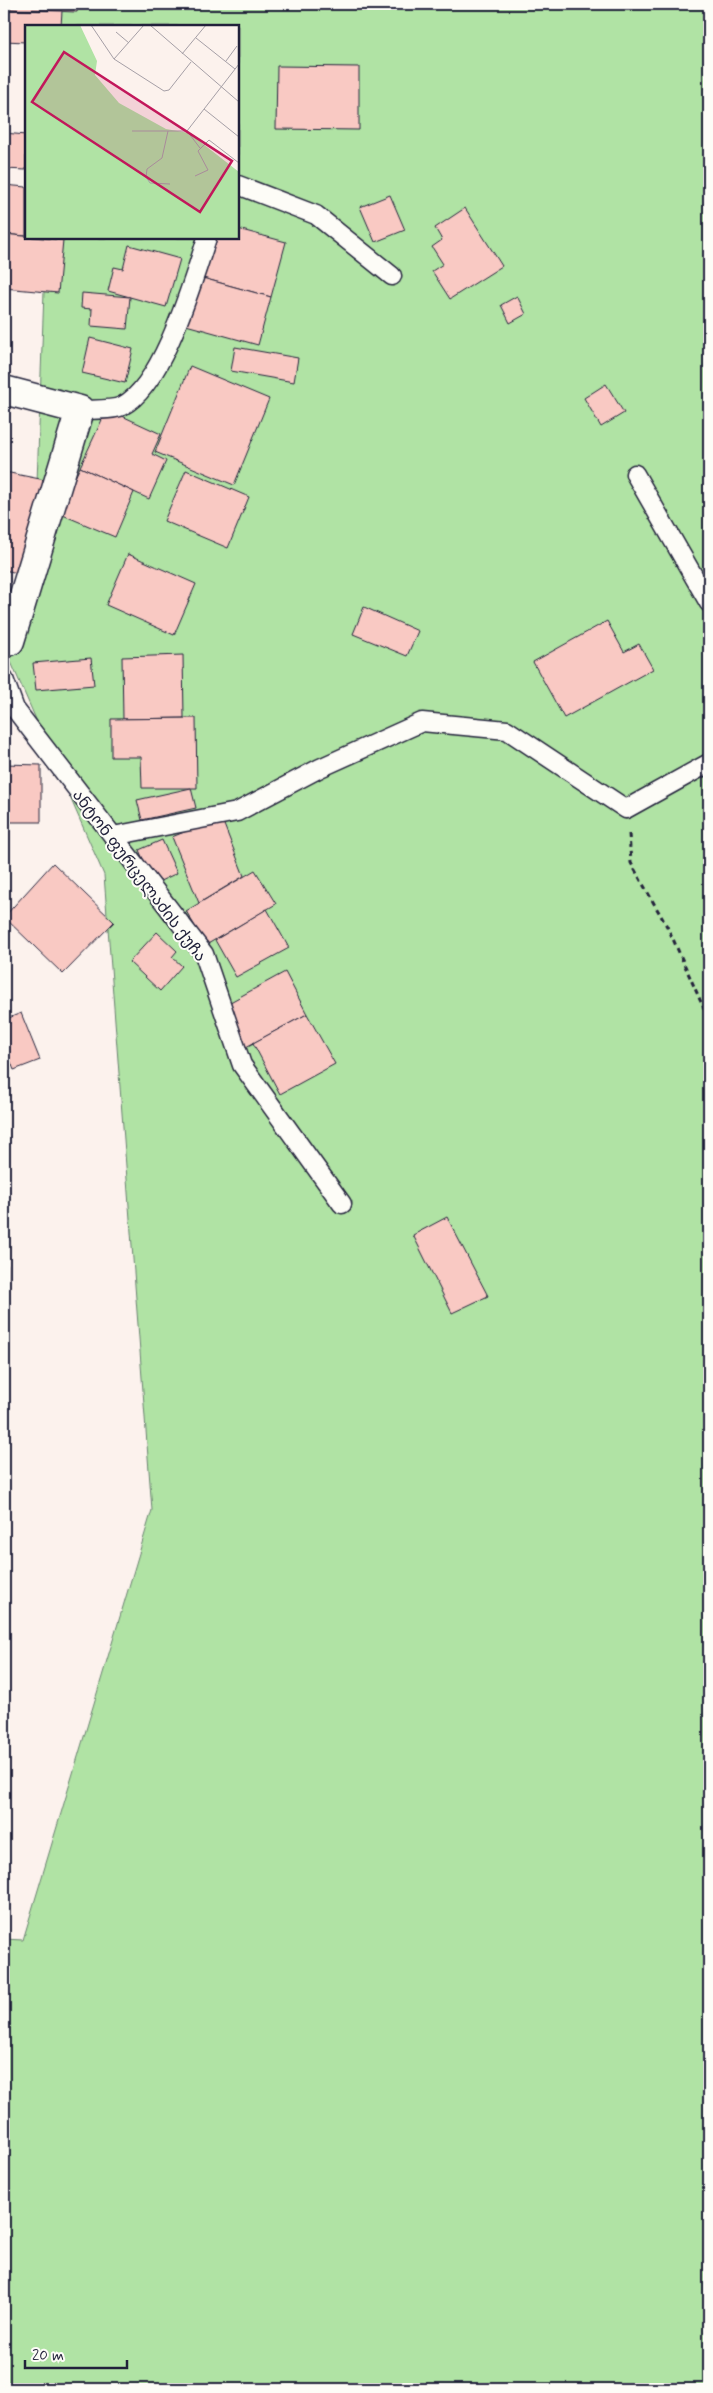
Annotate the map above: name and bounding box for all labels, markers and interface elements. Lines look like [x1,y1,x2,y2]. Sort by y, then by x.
inset map [25,25,239,239]
street label: ანტონ ფურცელაძის ქუჩა [67,786,210,966]
scale bar [25,2338,128,2370]
text: 20 m [32,2346,64,2366]

